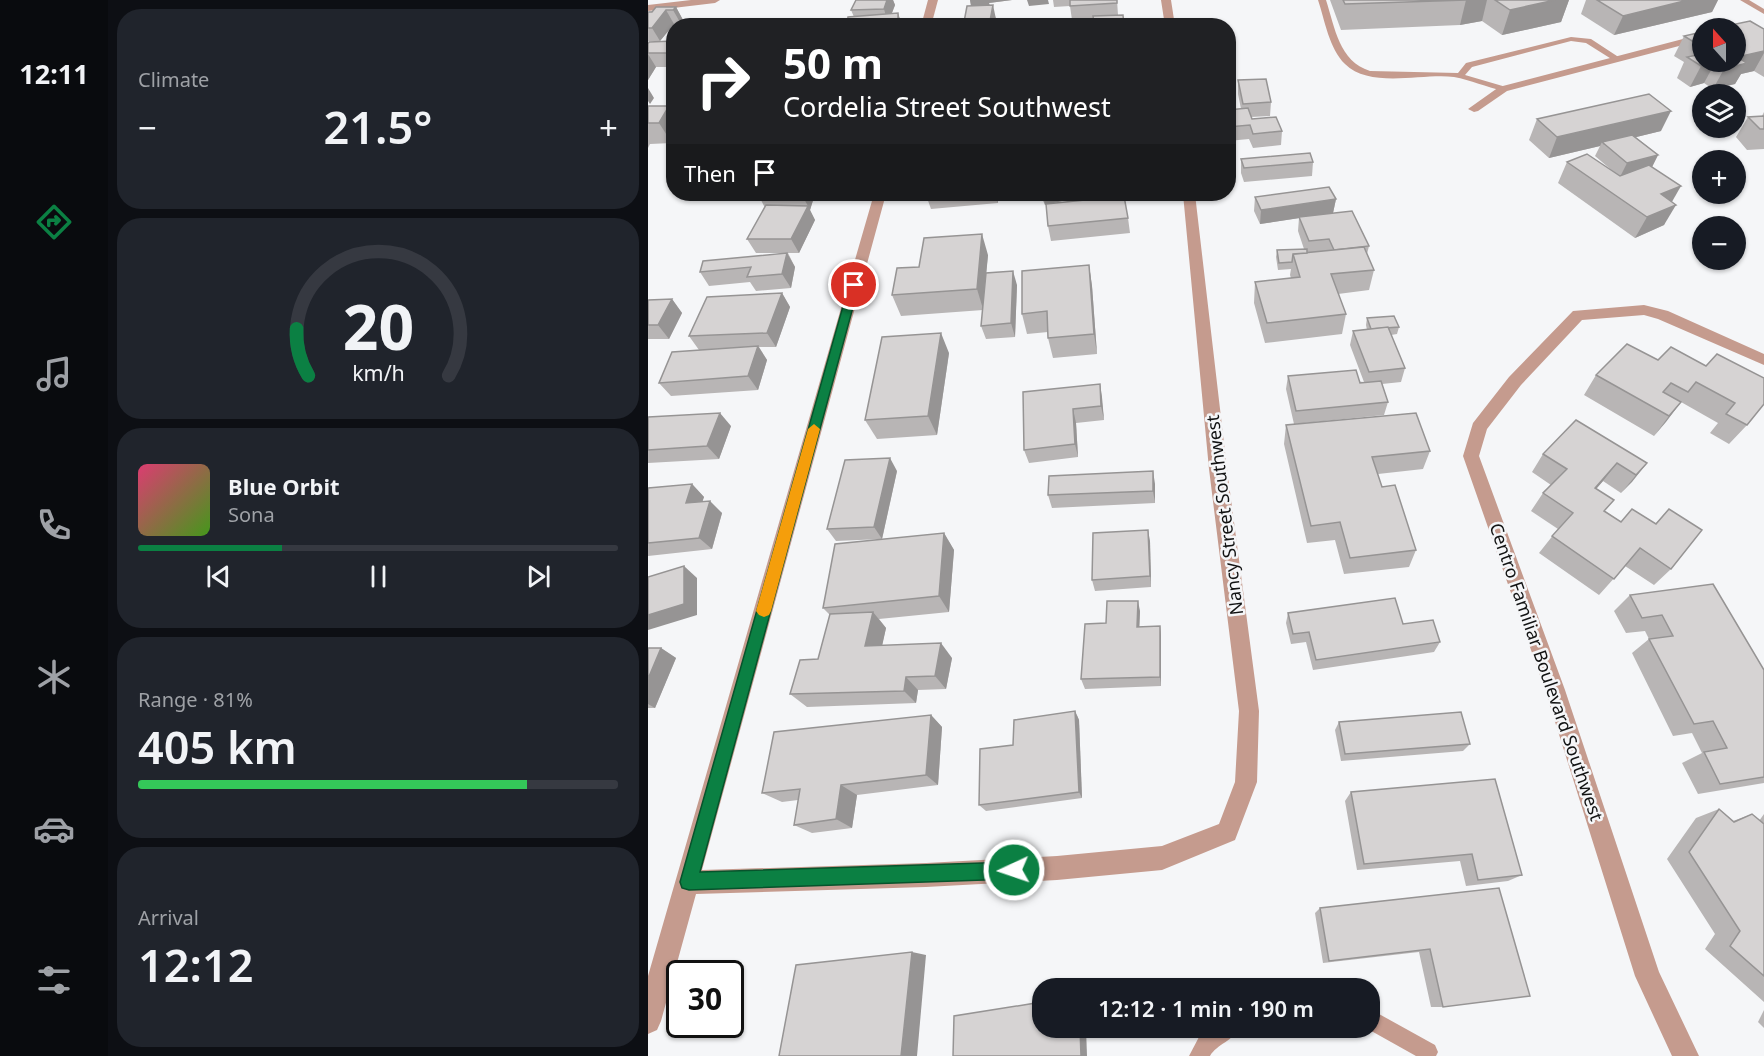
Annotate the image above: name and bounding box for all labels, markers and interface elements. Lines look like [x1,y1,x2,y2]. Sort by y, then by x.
north arrow [1692,18,1746,72]
map controls [1692,18,1746,270]
text: 50 m [783,34,883,91]
icon: right [684,42,762,120]
text: 12:11 [19,55,89,92]
text: Climate [138,66,209,93]
button: layers [1692,84,1746,138]
text: Cordelia Street Southwest [783,88,1111,125]
text: 21.5° [324,96,432,157]
text: − [138,105,157,150]
text: + [599,105,618,150]
button: + [1692,150,1746,204]
icon: arrive [748,156,781,189]
text: Then [684,158,736,188]
icon: directions [33,201,75,243]
button: − [1692,216,1746,270]
pin [828,259,879,310]
icon: arrive [837,268,870,301]
text: 20 [342,283,414,368]
icon: music [33,353,75,395]
text: km/h [352,358,404,387]
street label: Nancy Street Southwest [1200,413,1248,616]
text: Blue Orbit [228,471,340,501]
text: Sona [228,501,275,528]
icon: phone [33,504,75,546]
street label: Centro Familiar Boulevard Southwest [1485,520,1609,824]
icon: previous [202,560,235,593]
icon: pause [362,560,395,593]
icon: next [522,560,555,593]
icon: climate [33,656,75,698]
text: Range · 81% [138,686,253,713]
text: 405 km [138,716,297,777]
icon: car [33,808,75,850]
position arrow [982,838,1046,902]
text: Arrival [138,904,199,931]
text: 12:12 [138,934,253,995]
icon: filters [33,959,75,1001]
speed limit sign: 30 [666,960,744,1038]
text: 12:12 · 1 min · 190 m [1098,993,1314,1023]

